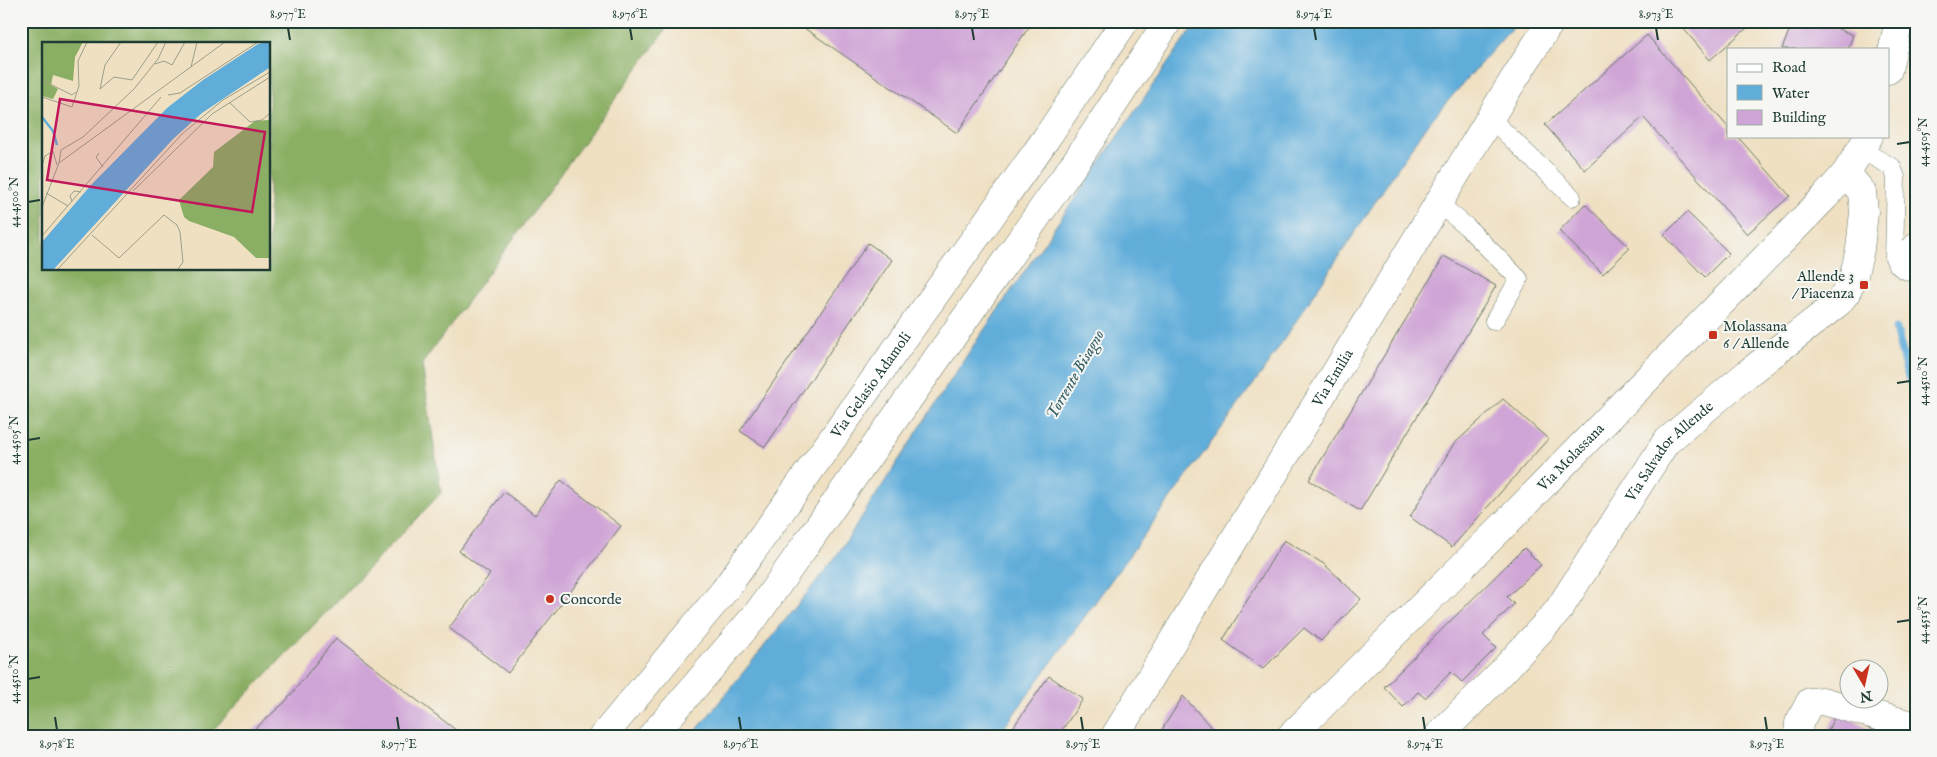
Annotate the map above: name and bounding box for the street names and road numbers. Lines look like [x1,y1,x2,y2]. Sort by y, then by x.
street label: Via Gelasio Adamoli [826,328,915,442]
street label: Via Emilia [1307,345,1357,411]
street label: Via Salvador Allende [1620,397,1717,506]
street label: Via Molassana [1532,419,1608,496]

